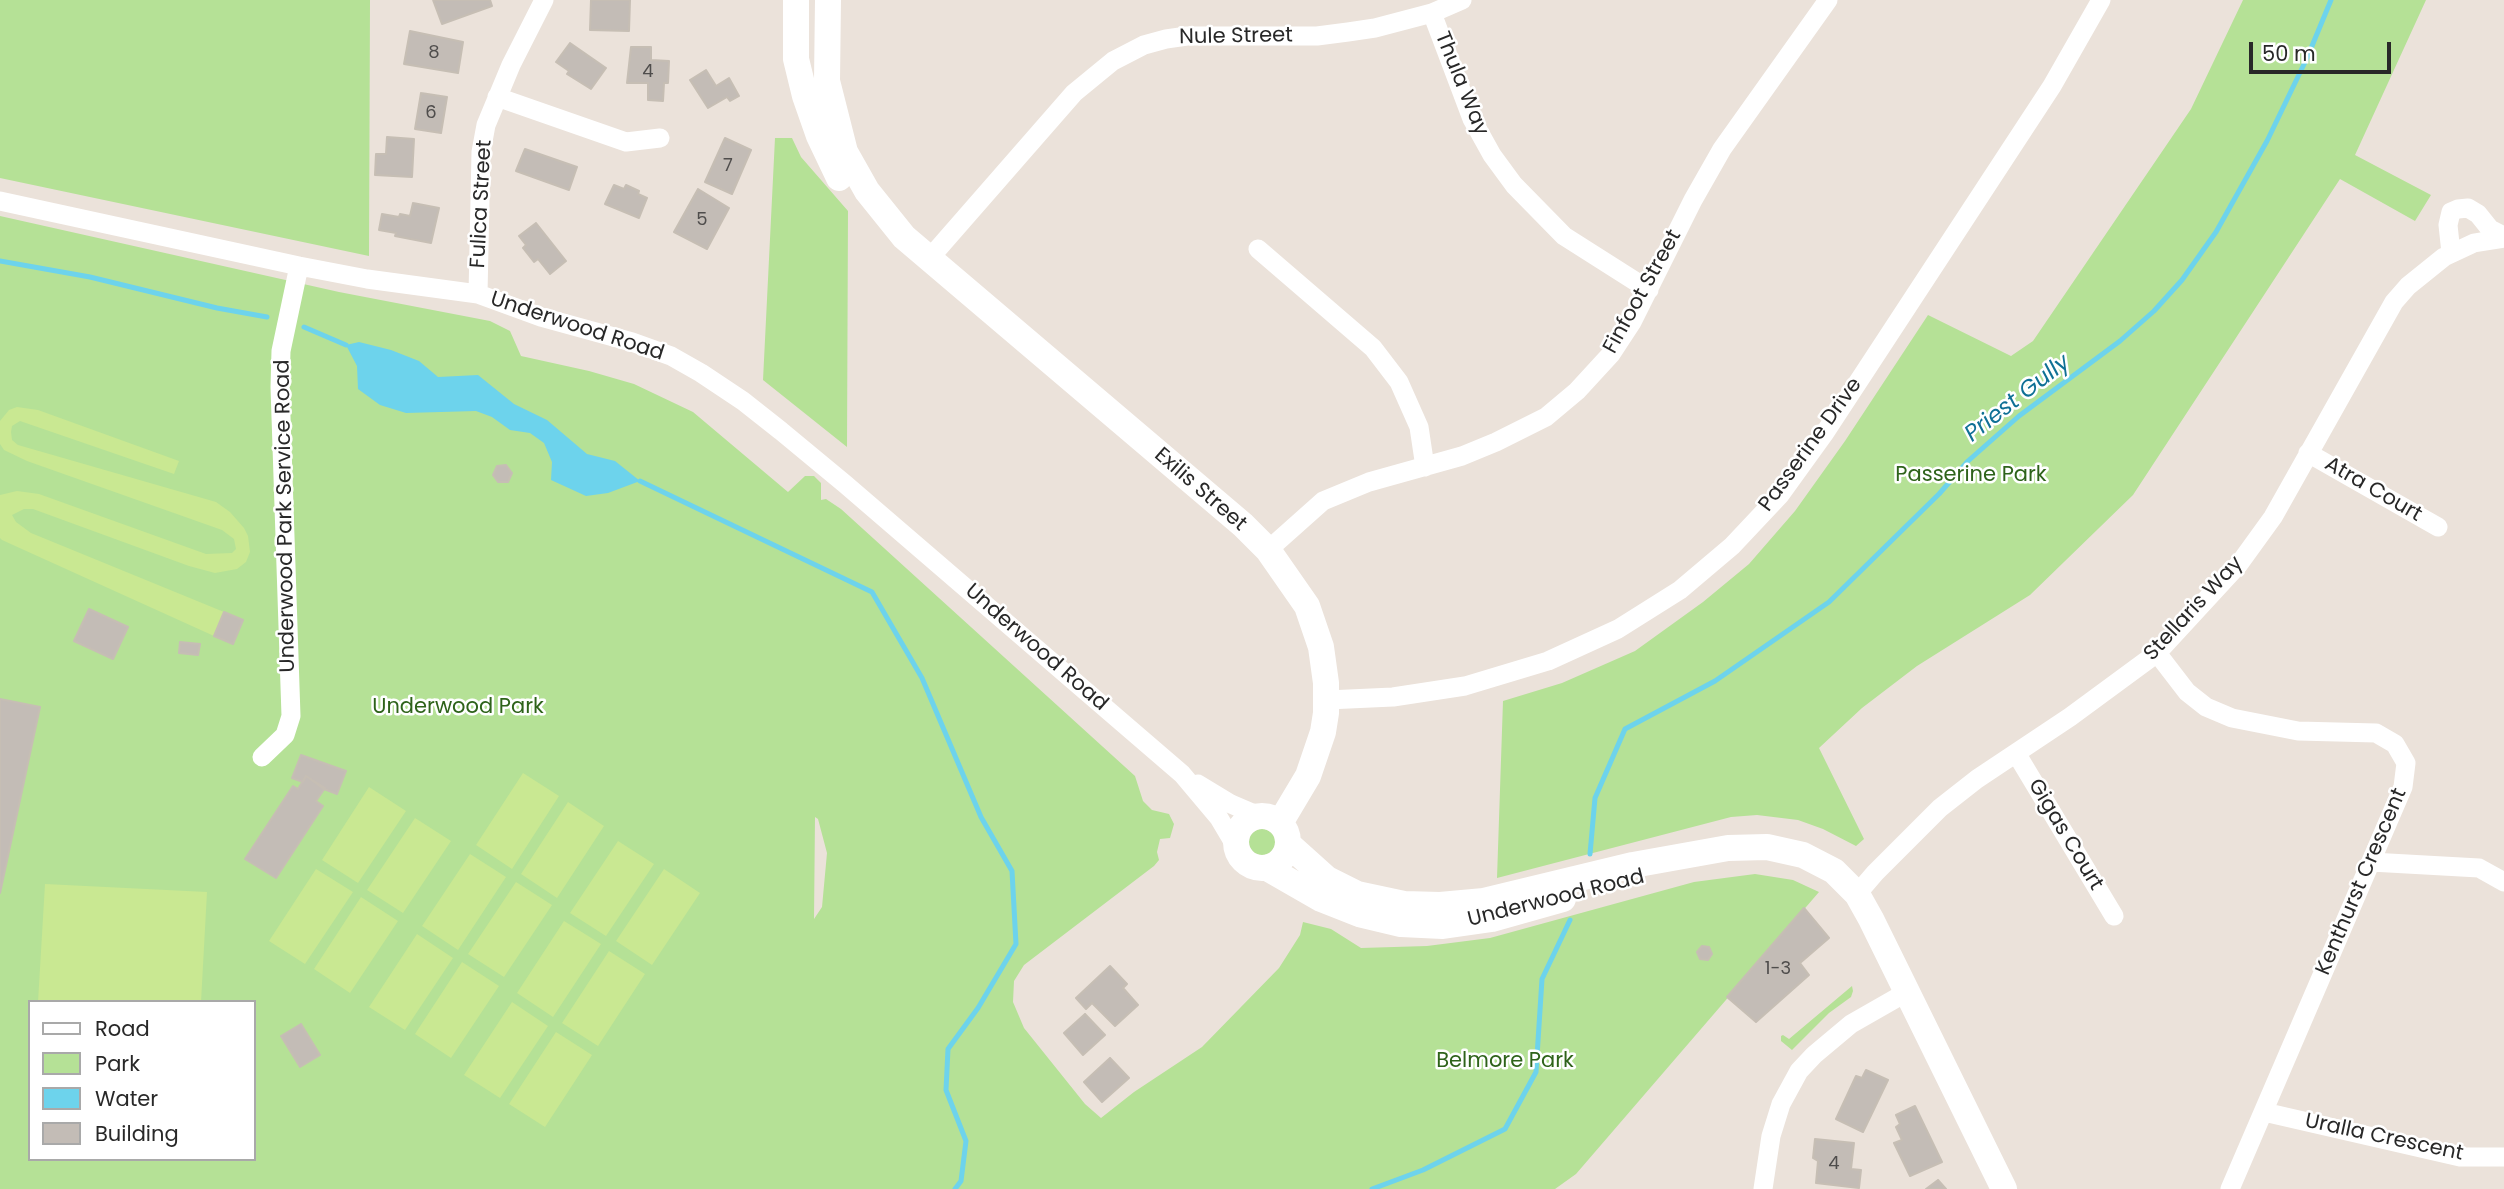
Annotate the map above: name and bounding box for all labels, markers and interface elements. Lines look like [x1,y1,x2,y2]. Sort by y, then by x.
street label: Nule Street [1179,23,1293,51]
street label: Thula Way [1429,28,1493,140]
scale bar [2252,28,2394,72]
text: 50 m [2262,39,2316,68]
house number: 8 [428,42,440,64]
house number: 4 [642,61,654,83]
house number: 6 [425,102,437,124]
street label: Fulica Street [466,139,498,269]
house number: 7 [723,155,733,177]
house number: 5 [696,209,708,231]
street label: Finfoot Street [1599,226,1687,358]
street label: Underwood Road [487,287,667,367]
water label: Priest Gully [1960,349,2076,449]
street label: Underwood Park Service Road [271,359,301,673]
street label: Passerine Drive [1754,373,1868,517]
street label: Exilis Street [1149,443,1251,537]
street label: Atra Court [2320,452,2426,528]
park label: Passerine Park [1895,463,2047,489]
street label: Stellaris Way [2139,552,2249,666]
street label: Underwood Road [959,579,1113,717]
park label: Underwood Park [372,695,544,721]
street label: Gigas Court [2022,775,2108,895]
street label: Kenthurst Crescent [2311,785,2413,979]
street label: Underwood Road [1465,865,1647,933]
house number: 1-3 [1765,958,1791,980]
legend [28,1000,256,1161]
text: Road [95,1014,150,1043]
text: Park [95,1049,140,1078]
park label: Belmore Park [1436,1049,1574,1075]
text: Water [95,1084,158,1113]
street label: Uralla Crescent [2303,1109,2465,1167]
text: Building [95,1119,179,1148]
house number: 4 [1828,1153,1840,1175]

